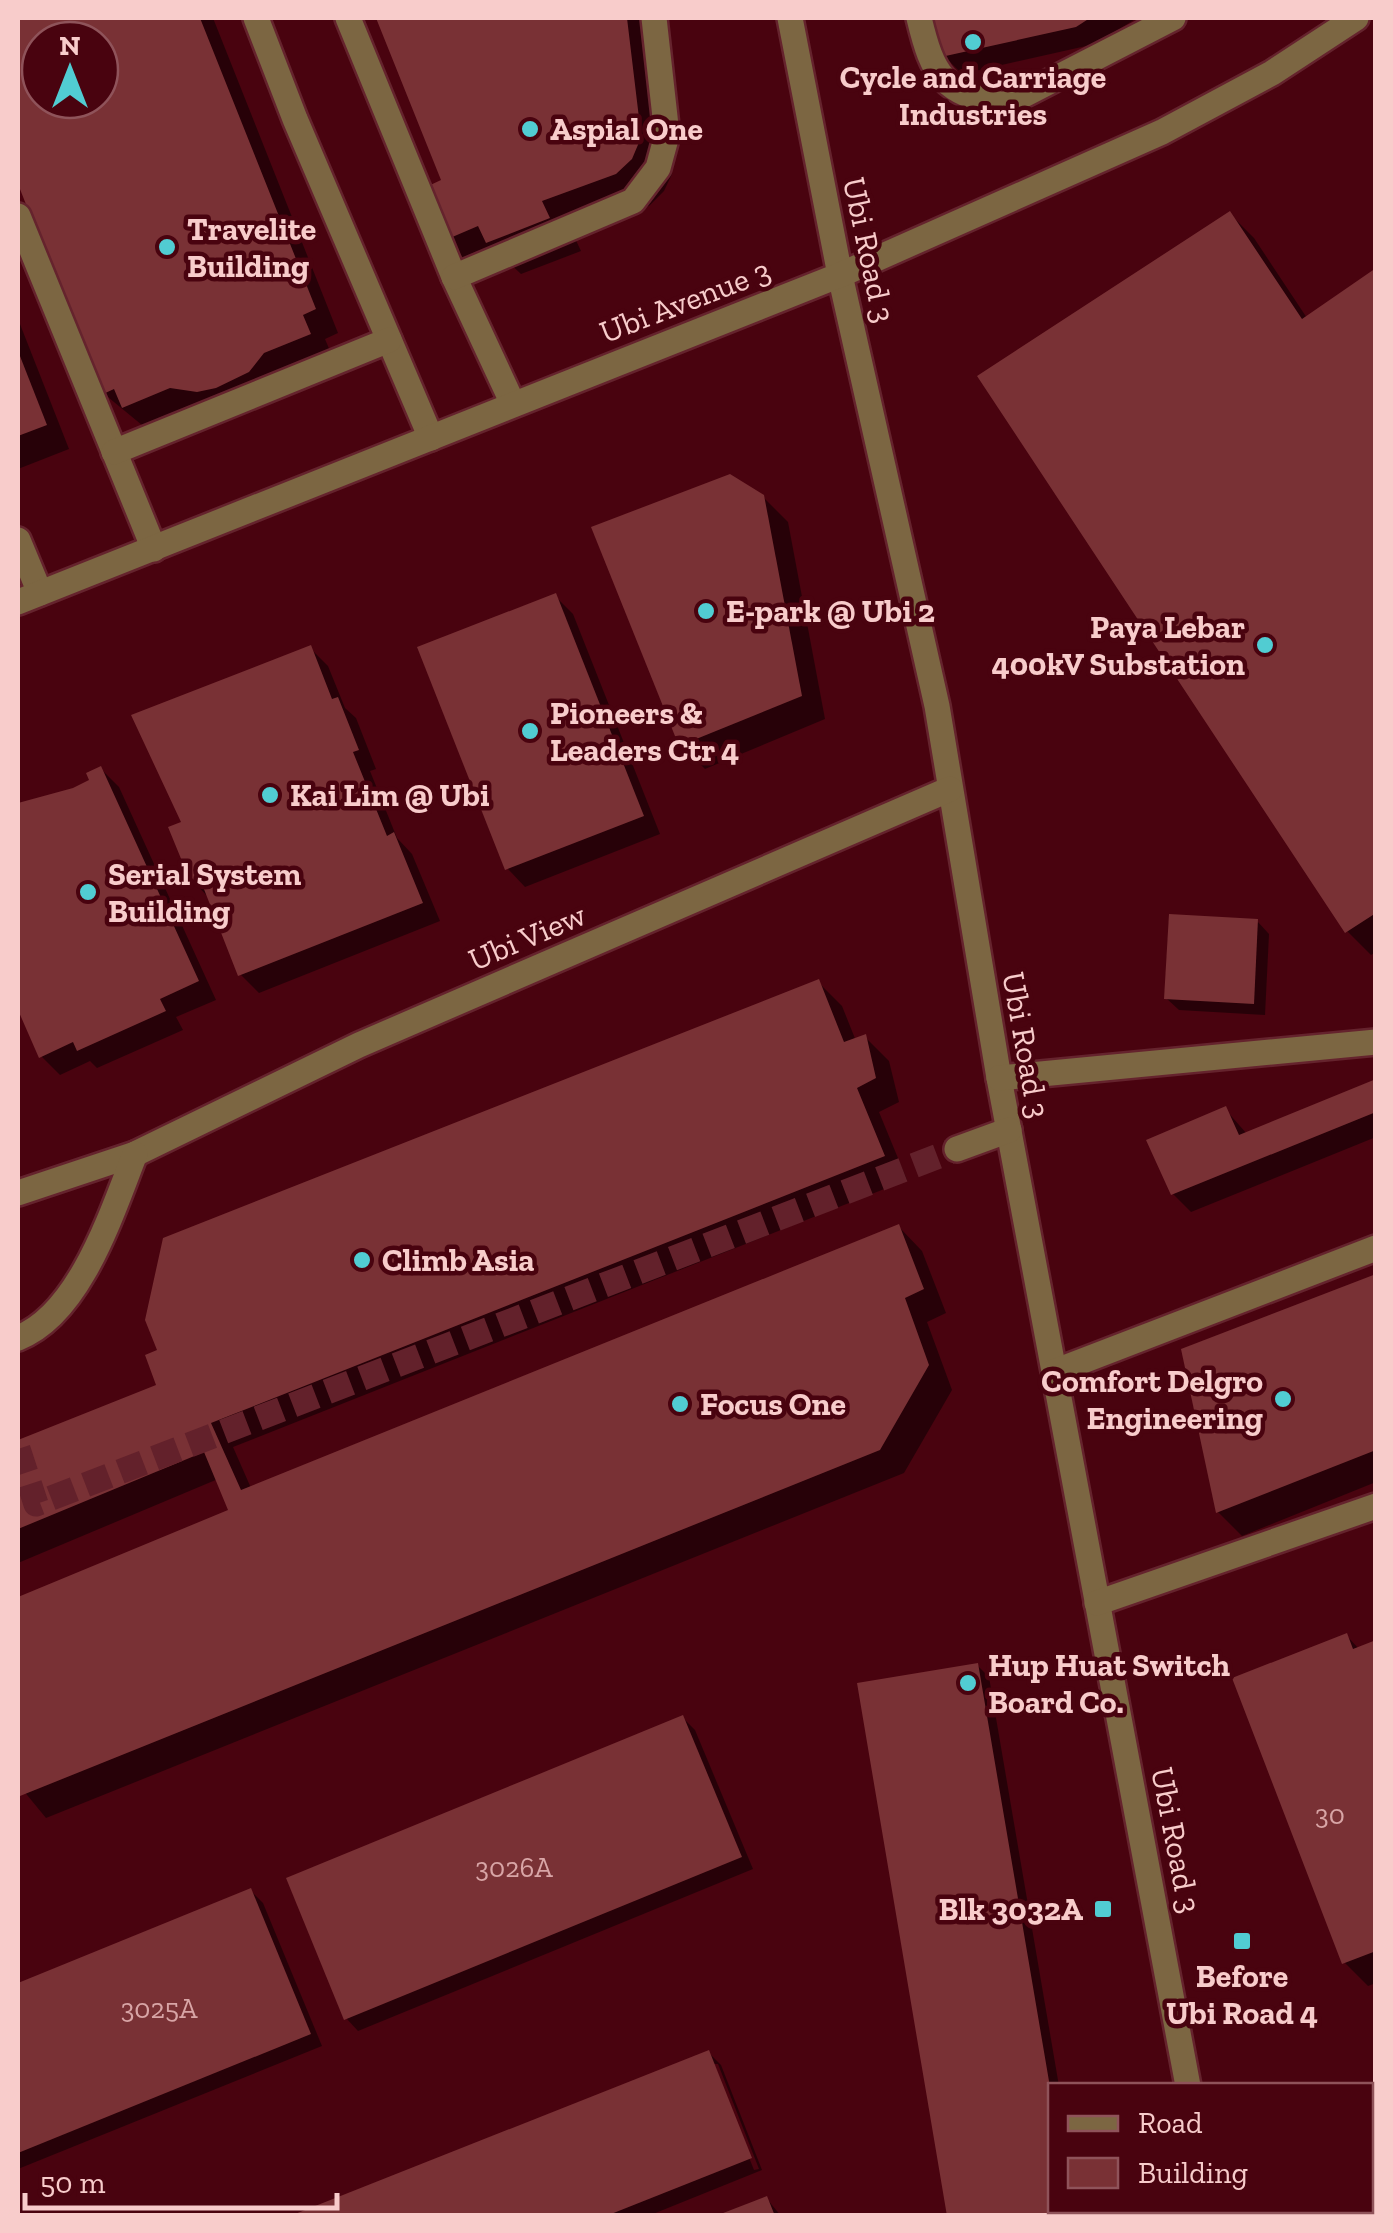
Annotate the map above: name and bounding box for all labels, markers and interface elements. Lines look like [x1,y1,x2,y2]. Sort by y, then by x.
north arrow [20,20,120,120]
text: N [59,29,81,62]
marker: Cycle and Carriage Industries [962,31,984,53]
place label: Cycle and Carriage Industries [840,58,1106,133]
place label: Aspial One [550,110,703,148]
marker: Aspial One [519,118,541,140]
street label: Ubi Road 3 [835,174,903,326]
place label: Travelite Building [187,210,316,285]
marker: Travelite Building [156,236,178,258]
street label: Ubi Avenue 3 [594,251,776,351]
place label: E-park @ Ubi 2 [726,592,935,630]
marker: E-park @ Ubi 2 [695,600,717,622]
place label: Paya Lebar 400kV Substation [991,608,1245,683]
marker: Paya Lebar 400kV Substation [1254,634,1276,656]
place label: Pioneers & Leaders Ctr 4 [550,694,739,769]
marker: Pioneers & Leaders Ctr 4 [519,720,541,742]
place label: Kai Lim @ Ubi [290,776,490,814]
marker: Kai Lim @ Ubi [259,784,281,806]
place label: Serial System Building [108,855,301,930]
marker: Serial System Building [77,881,99,903]
street label: Ubi View [463,895,592,979]
street label: Ubi Road 3 [994,969,1058,1121]
place label: Climb Asia [382,1241,534,1279]
marker: Climb Asia [351,1249,373,1271]
place label: Comfort Delgro Engineering [1041,1362,1263,1437]
place label: Focus One [700,1385,846,1423]
marker: Comfort Delgro Engineering [1272,1388,1294,1410]
marker: Focus One [669,1393,691,1415]
place label: Hup Huat Switch Board Co. [988,1646,1230,1721]
marker: Hup Huat Switch Board Co. [957,1672,979,1694]
street label: Ubi Road 3 [1143,1764,1209,1916]
house number: 30 [1315,1798,1345,1831]
house number: 3026A [475,1851,553,1884]
place label: Blk 3032A [939,1890,1083,1928]
marker: Blk 3032A [1092,1898,1114,1920]
marker: Before Ubi Road 4 [1231,1930,1253,1952]
place label: Before Ubi Road 4 [1166,1957,1318,2032]
house number: 3025A [121,1992,198,2025]
legend [1048,2083,1373,2213]
text: Road [1138,2105,1203,2141]
scale bar [25,2148,338,2210]
text: Building [1138,2155,1248,2191]
text: 50 m [40,2165,105,2201]

